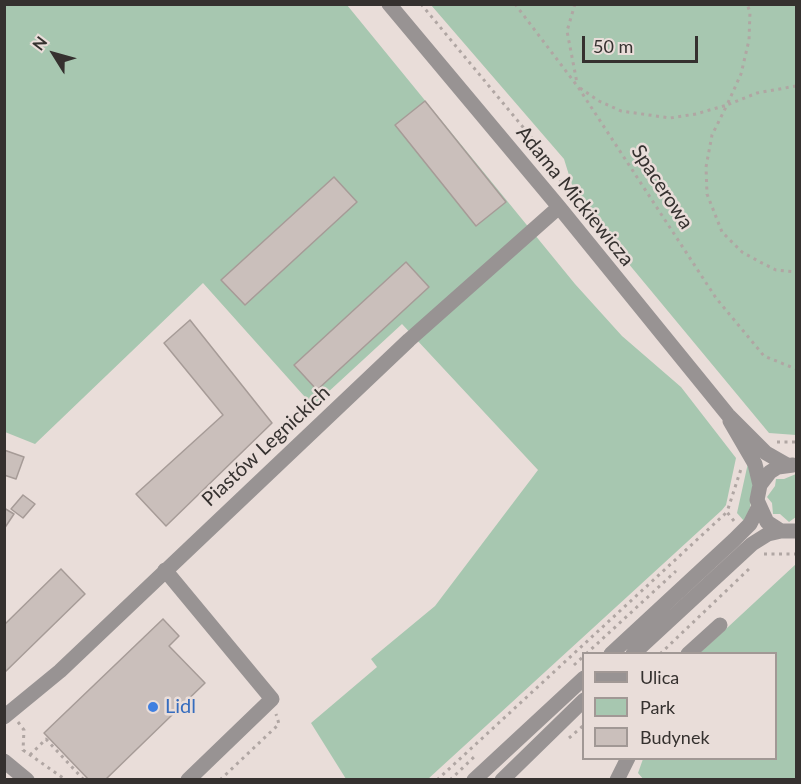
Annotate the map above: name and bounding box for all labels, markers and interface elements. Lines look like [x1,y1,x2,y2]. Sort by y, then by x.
north arrow [24,24,84,84]
scale bar [585,24,700,62]
text: N [28,32,51,54]
text: 50 m [593,35,633,57]
street label: Adama Mickiewicza [511,121,639,271]
street label: Spacerowa [626,141,698,233]
street label: Piastów Legnickich [197,381,335,511]
legend [582,652,777,760]
text: Ulica [640,666,679,688]
place label: Lidl [165,695,196,719]
text: Park [640,696,675,718]
marker: Lidl [146,700,160,714]
text: Budynek [640,726,710,748]

